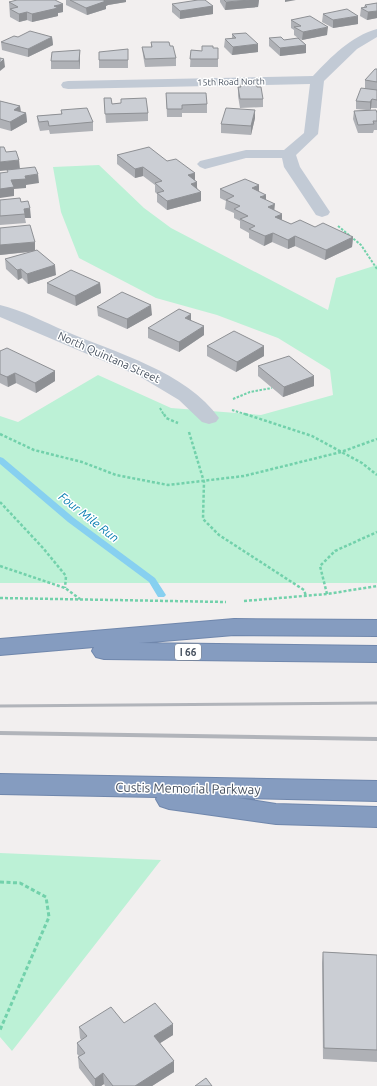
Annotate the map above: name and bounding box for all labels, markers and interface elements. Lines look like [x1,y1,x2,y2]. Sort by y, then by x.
street label: 15th Road North [197,76,265,88]
street label: North Quintana Street [56,329,163,385]
water label: Four Mile Run [57,490,121,544]
road number: I 66 [175,644,201,660]
street label: Custis Memorial Parkway [115,780,261,796]

